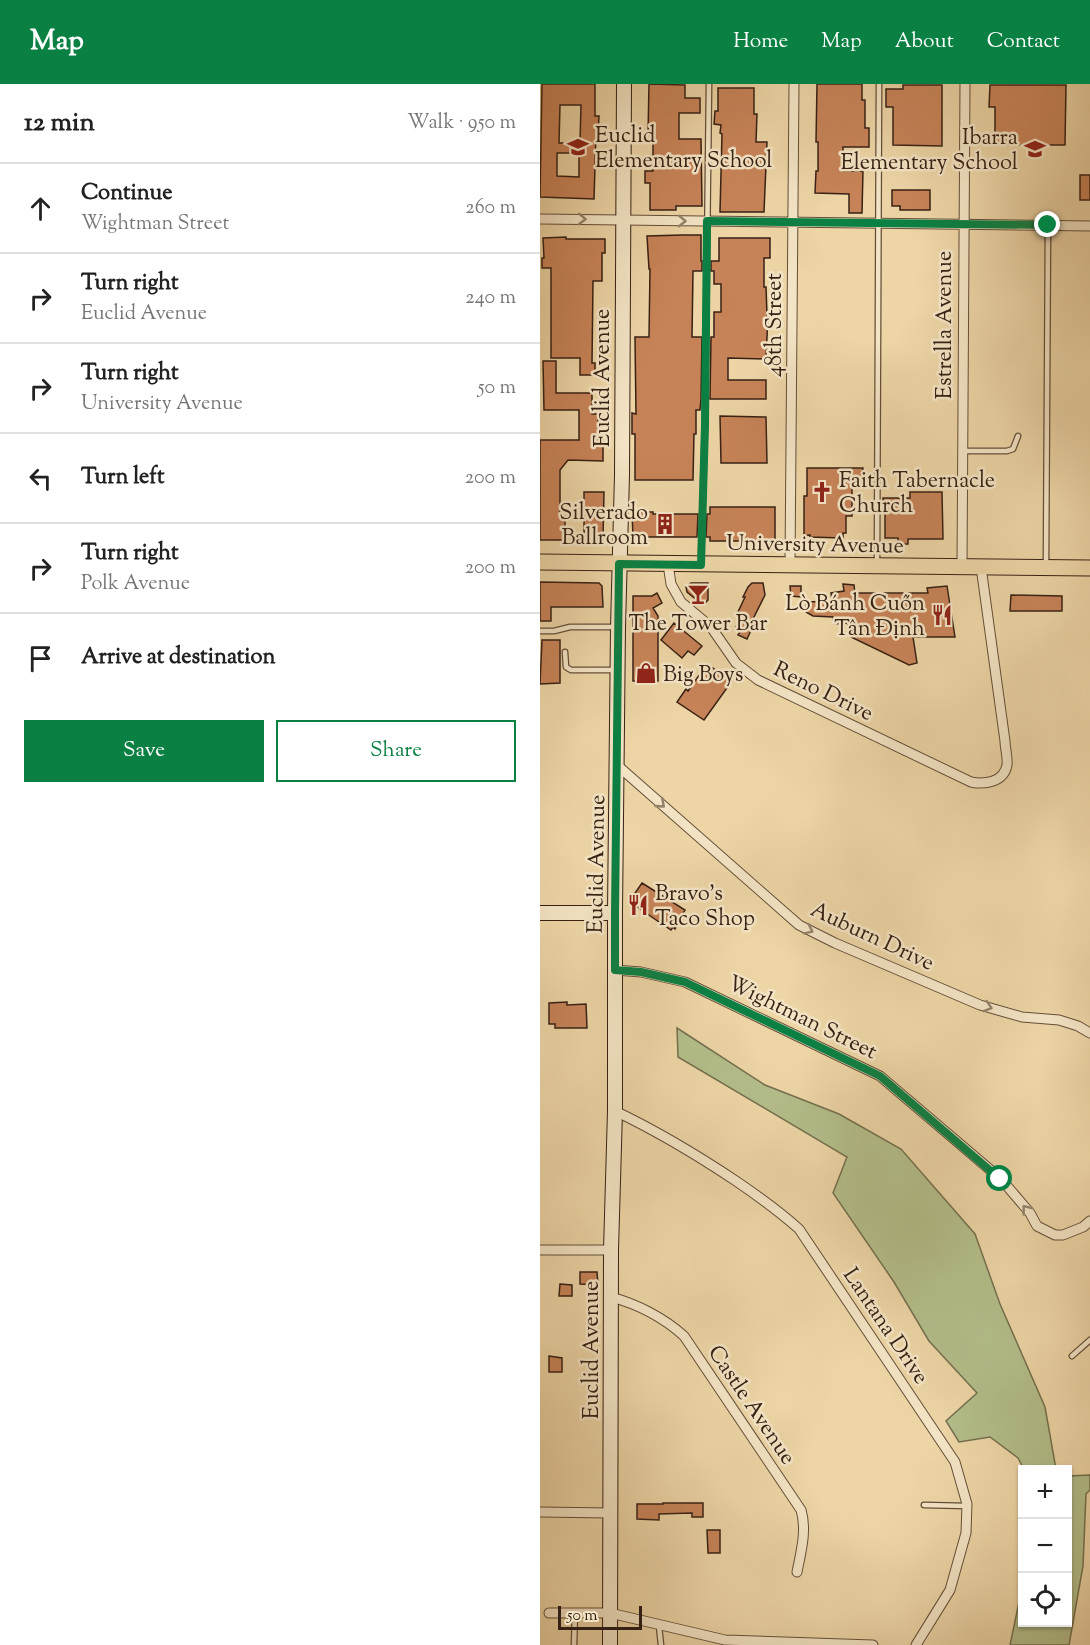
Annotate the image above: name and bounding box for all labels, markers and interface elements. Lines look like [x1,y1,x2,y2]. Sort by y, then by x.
text: Map [30,22,84,62]
text: Home [733,27,788,57]
text: Map [821,27,862,57]
text: About [895,27,954,57]
text: Contact [987,27,1060,57]
text: 12 min [24,105,95,142]
text: Walk · 950 m [407,109,516,138]
place label: Euclid Elementary School [595,121,772,178]
place label: Ibarra Elementary School [841,123,1018,180]
school or university icon: Euclid Elementary School [566,135,590,159]
school or university icon: Ibarra Elementary School [1023,137,1047,161]
text: Continue [81,178,172,210]
icon: ahead [24,192,57,225]
text: 260 m [465,194,516,223]
text: Wightman Street [81,210,229,239]
route end [1034,211,1060,237]
one-way arrow [577,213,586,226]
one-way arrow [677,215,686,227]
street label: Estrella Avenue [930,251,962,399]
text: Turn right [81,268,178,300]
street label: 48th Street [760,273,792,377]
icon: right [24,282,57,315]
text: 240 m [465,284,516,313]
text: Euclid Avenue [81,300,207,329]
street label: Euclid Avenue [588,309,620,447]
text: Turn right [81,358,178,390]
icon: right [24,372,57,405]
text: 50 m [478,374,516,403]
text: University Avenue [81,390,243,419]
icon: left [24,462,57,495]
text: Turn left [81,462,164,494]
text: 200 m [465,464,516,493]
place label: Faith Tabernacle Church [839,466,995,523]
church icon: Faith Tabernacle Church [810,480,834,504]
place label: Silverado Ballroom [559,498,648,555]
building icon: Silverado Ballroom [653,512,677,536]
street label: University Avenue [726,528,904,564]
text: Turn right [81,538,178,570]
icon: right [24,552,57,585]
text: 200 m [465,554,516,583]
text: Polk Avenue [81,570,190,599]
bar icon: The Tower Bar [686,582,710,606]
place label: Lò Bánh Cuốn Tân Định [785,589,925,646]
restaurant icon: Lò Bánh Cuốn Tân Định [930,603,954,627]
place label: The Tower Bar [629,609,767,641]
icon: arrive [24,642,57,675]
text: Arrive at destination [81,642,276,674]
street label: Reno Drive [767,655,878,731]
place label: Big Boys [663,660,743,692]
shop icon: Big Boys [634,661,658,685]
button: Save [24,720,264,782]
button: Share [276,720,516,782]
street label: Euclid Avenue [581,794,615,934]
one-way arrow [654,797,665,808]
place label: Bravo's Taco Shop [655,879,755,936]
restaurant icon: Bravo's Taco Shop [626,893,650,917]
street label: Auburn Drive [805,895,939,980]
one-way arrow [803,923,814,934]
street label: Wightman Street [721,969,882,1069]
one-way arrow [982,1000,993,1012]
route start [986,1165,1012,1191]
one-way arrow [1022,1205,1033,1216]
street label: Lantana Drive [834,1262,935,1391]
street label: Euclid Avenue [577,1281,609,1419]
street label: Castle Avenue [699,1339,802,1472]
map controls [1018,1465,1072,1627]
button: + [1018,1465,1072,1519]
button: − [1018,1519,1072,1573]
button: locate [1018,1573,1072,1627]
scale bar [558,1603,642,1630]
text: 50 m [567,1605,598,1628]

